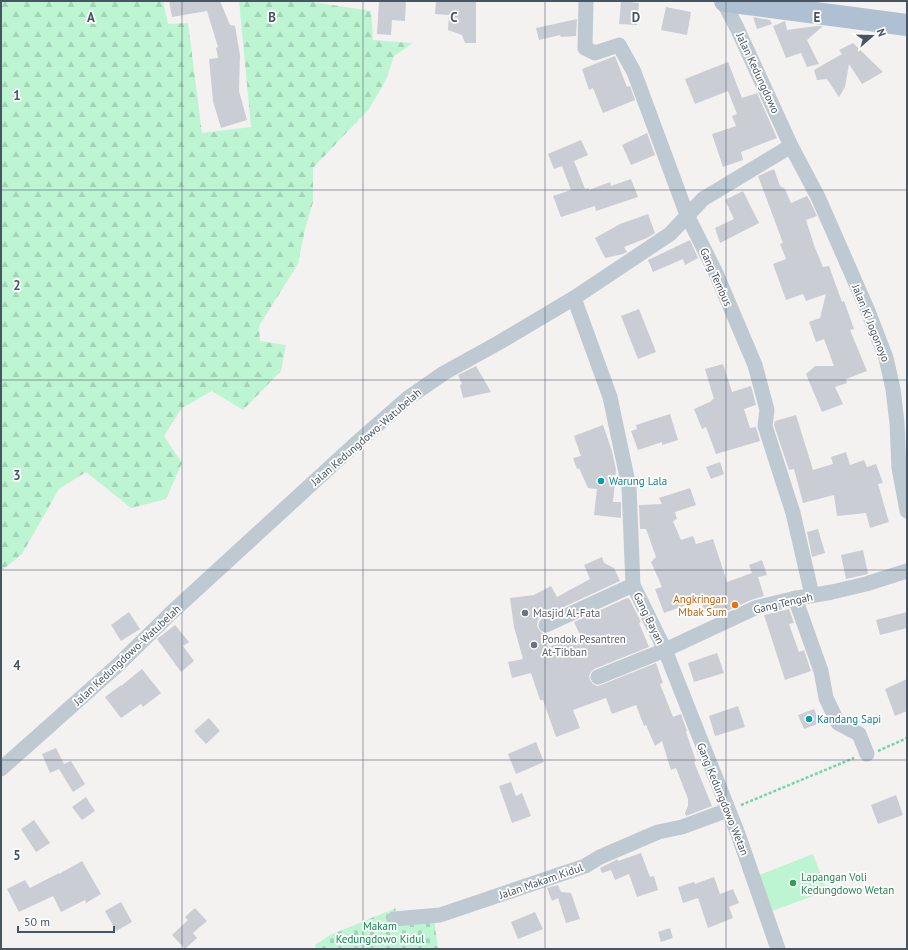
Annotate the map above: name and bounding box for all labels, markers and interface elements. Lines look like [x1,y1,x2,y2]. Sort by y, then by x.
text: A [87,9,95,26]
text: B [268,9,276,26]
text: C [450,9,458,26]
text: D [632,9,640,26]
text: E [814,9,821,26]
north arrow [852,16,892,56]
text: N [874,27,889,38]
street label: Jalan Kedungdowo [733,30,783,116]
text: 1 [13,87,21,104]
street label: Gang Tembus [697,246,735,309]
text: 2 [13,277,21,294]
street label: Jalan Ki Jogonoyo [849,281,893,364]
street label: Jalan Kedungdowo-Watubelah [307,385,424,489]
text: 3 [13,467,21,484]
place label: Warung Lala [609,474,667,488]
marker: Warung Lala [596,476,606,486]
street label: Gang Tengah [752,589,814,617]
street label: Gang Bayan [631,590,667,646]
place label: Angkringan Mbak Sum [673,592,727,619]
marker: Angkringan Mbak Sum [730,600,740,610]
street label: Jalan Kedungdowo-Watubelah [70,602,183,709]
place label: Masjid Al-Fata [533,606,600,620]
marker: Masjid Al-Fata [520,608,530,618]
place label: Pondok Pesantren At-Tibban [542,632,626,659]
marker: Pondok Pesantren At-Tibban [529,640,539,650]
text: 4 [13,657,21,674]
place label: Kandang Sapi [817,712,881,726]
marker: Kandang Sapi [804,714,814,724]
street label: Gang Kedungdowo Wetan [694,741,752,857]
text: 5 [13,847,21,864]
street label: Jalan Makam Kidul [496,860,586,902]
place label: Lapangan Voli Kedungdowo Wetan [801,870,894,897]
marker: Lapangan Voli Kedungdowo Wetan [788,878,798,888]
scale bar [18,908,114,934]
text: 50 m [24,914,50,929]
park label: Makam Kedungdowo Kidul [336,919,425,946]

